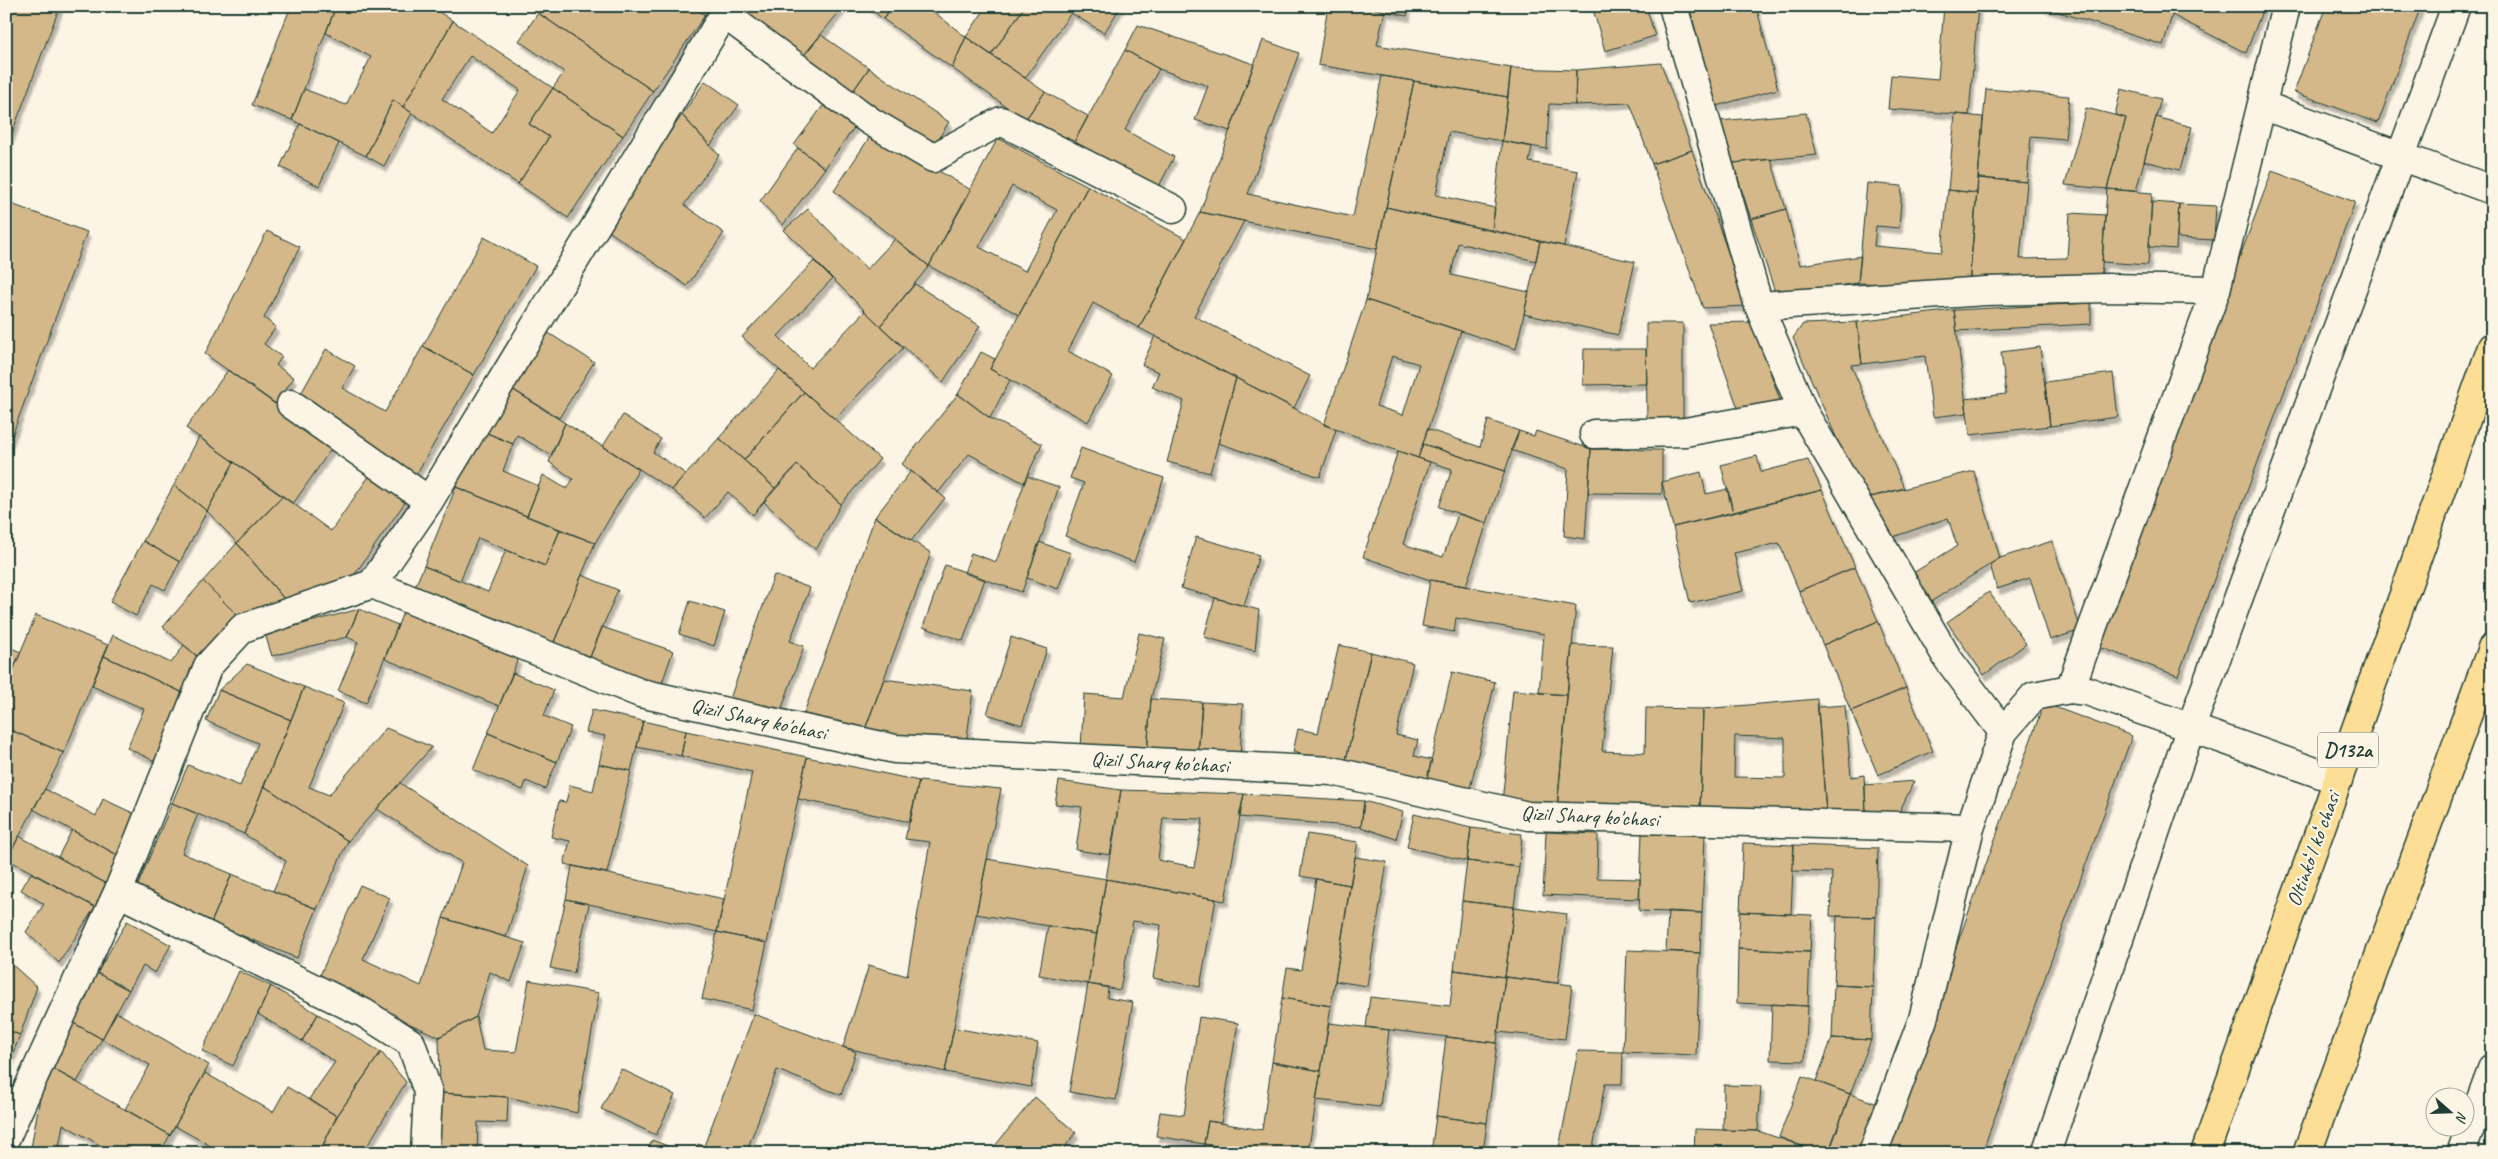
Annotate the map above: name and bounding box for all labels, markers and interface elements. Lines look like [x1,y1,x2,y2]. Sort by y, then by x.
street label: Qizil Sharq ko'chasi [689,692,832,747]
road number: D132a [2318,732,2378,768]
street label: Qizil Sharq ko'chasi [1091,745,1233,779]
street label: Oltinkoʻl koʻchasi [2280,785,2347,910]
street label: Qizil Sharq ko'chasi [1521,799,1663,833]
north arrow [2426,1086,2476,1136]
text: N [2451,1109,2471,1125]

